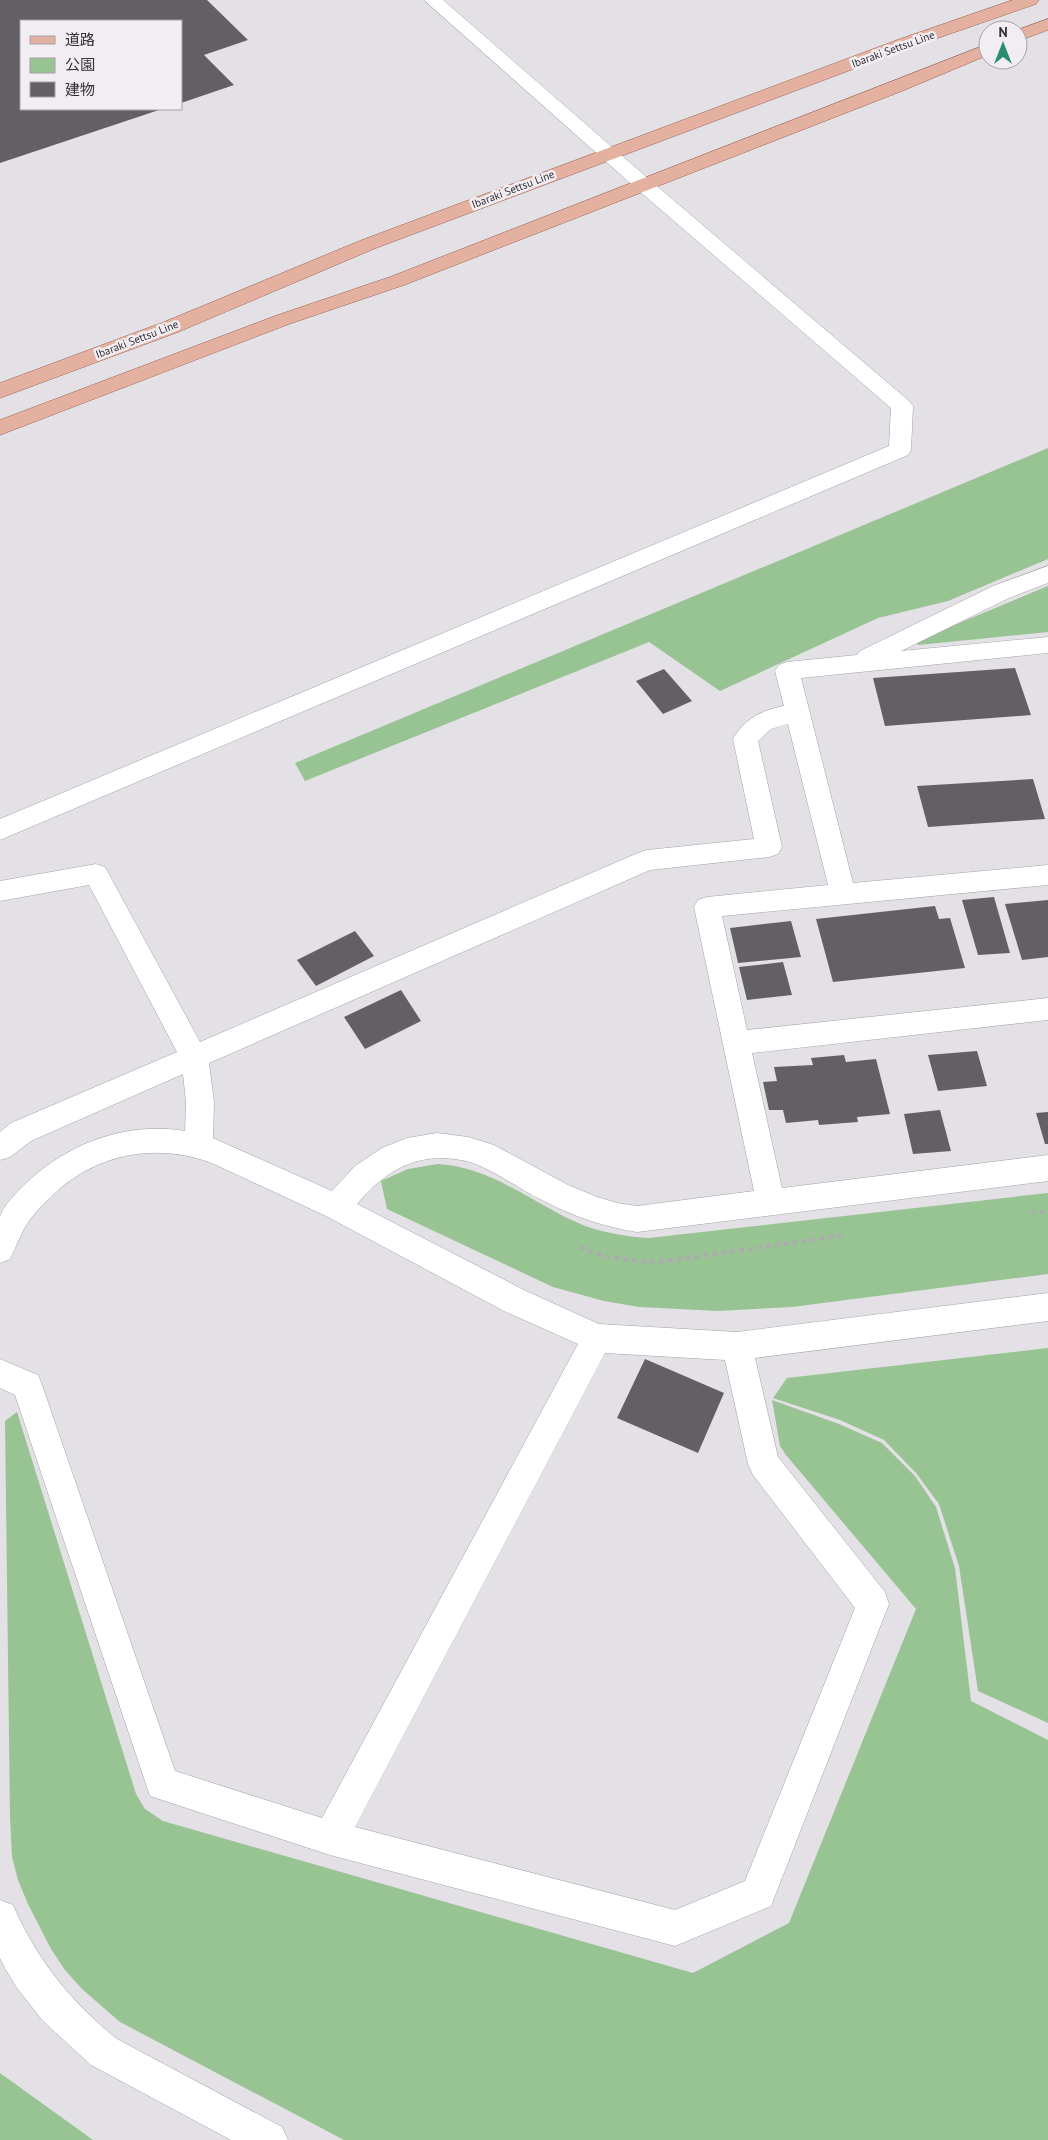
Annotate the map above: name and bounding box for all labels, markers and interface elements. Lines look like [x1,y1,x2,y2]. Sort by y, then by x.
legend [20,20,182,110]
north arrow [978,20,1028,70]
text: N [998,23,1008,41]
street label: Ibaraki Settsu Line [849,27,937,71]
text: 道路 [65,30,95,49]
text: 公園 [65,55,95,74]
text: 建物 [65,80,95,99]
street label: Ibaraki Settsu Line [470,167,557,211]
street label: Ibaraki Settsu Line [94,317,181,361]

